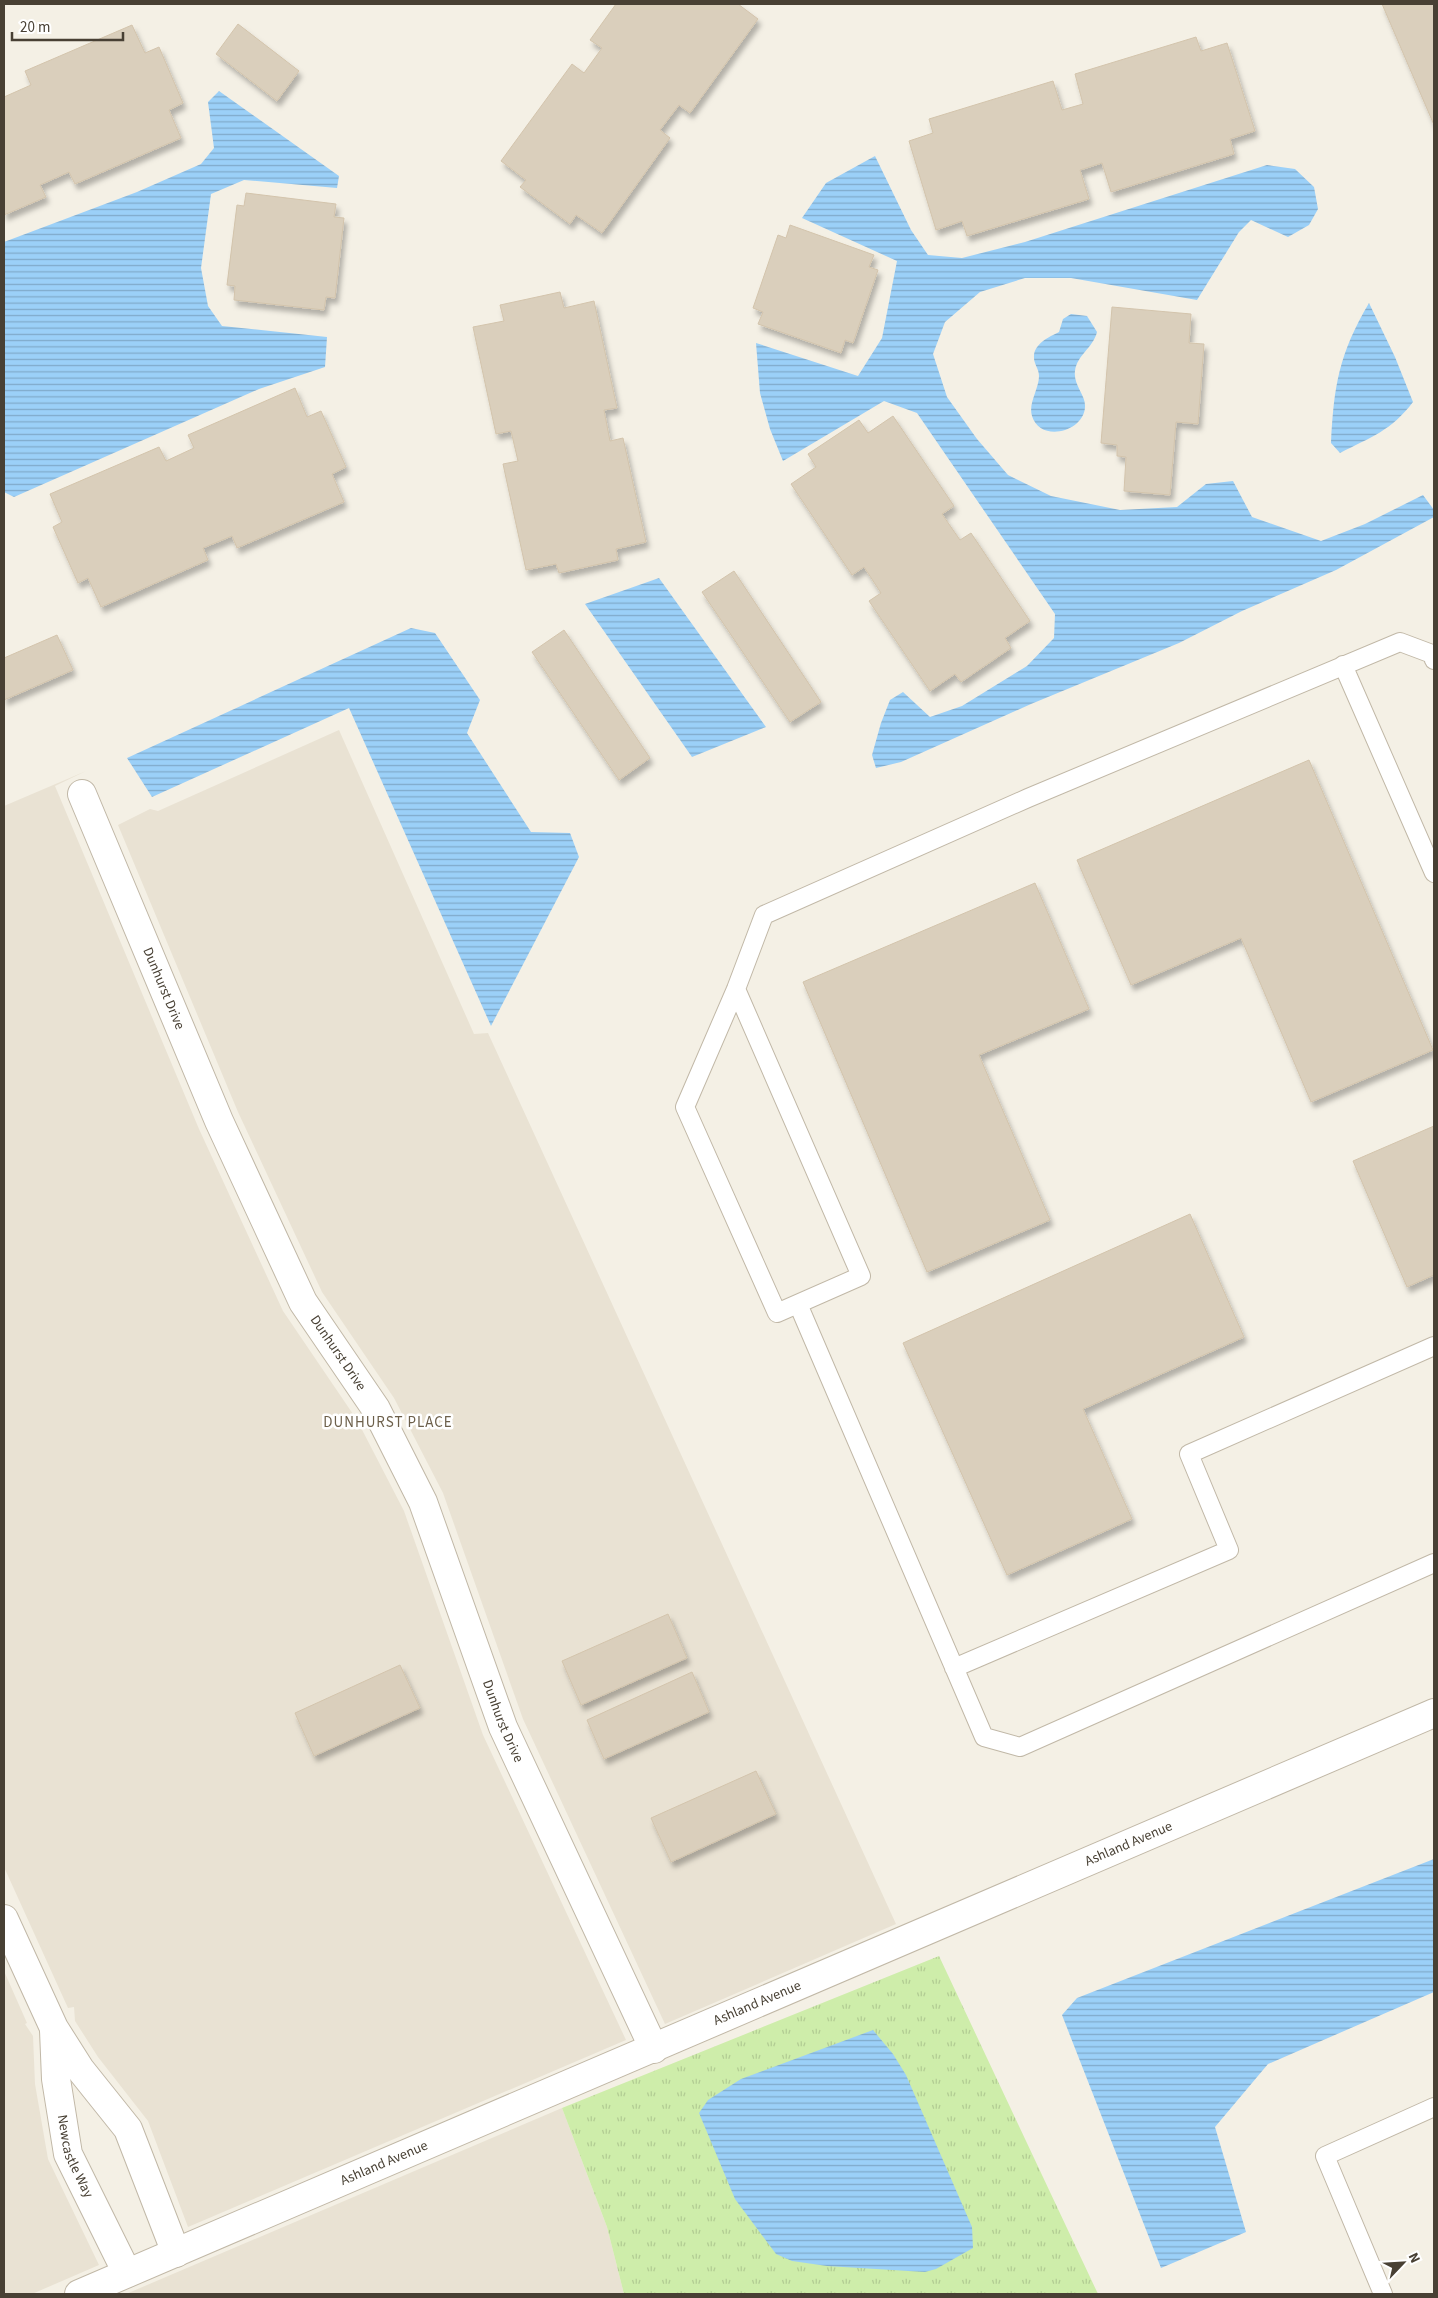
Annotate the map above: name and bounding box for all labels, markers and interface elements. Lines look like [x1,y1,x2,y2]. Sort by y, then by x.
scale bar [12,10,124,42]
text: 20 m [20,17,50,38]
street label: Dunhurst Drive [137,944,190,1033]
street label: Dunhurst Drive [305,1311,371,1395]
district label: DUNHURST PLACE [323,1412,453,1433]
street label: Dunhurst Drive [477,1677,528,1766]
street label: Ashland Avenue [1082,1816,1176,1872]
street label: Ashland Avenue [710,1976,804,2031]
street label: Newcastle Way [52,2113,98,2202]
street label: Ashland Avenue [337,2136,431,2191]
north arrow [1378,2238,1428,2288]
text: N [1403,2249,1425,2266]

